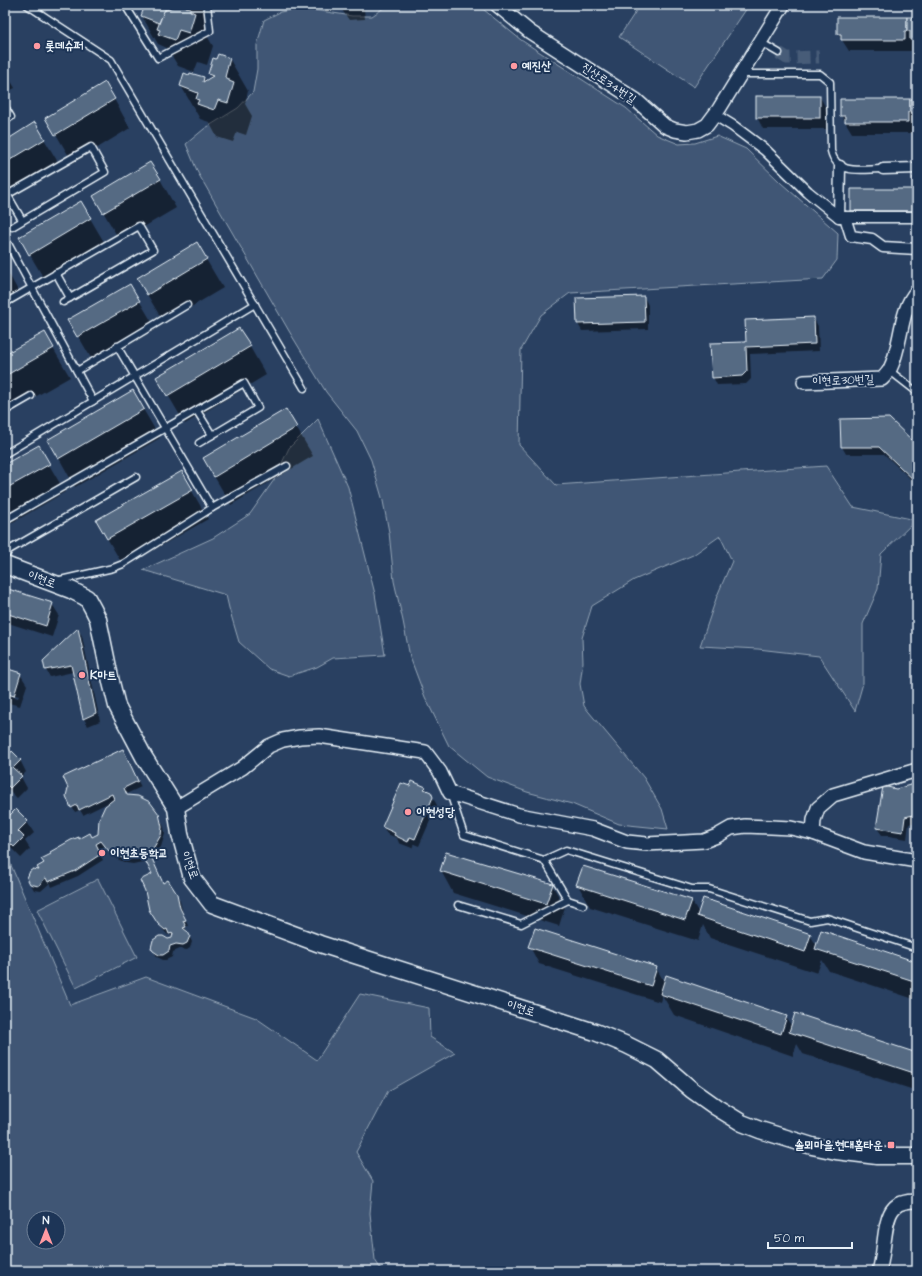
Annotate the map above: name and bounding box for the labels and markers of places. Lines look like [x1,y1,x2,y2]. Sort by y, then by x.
place label: 롯데슈퍼 [45,38,84,55]
marker: 롯데슈퍼 [32,41,42,51]
place label: 예진산 [521,58,551,75]
marker: 예진산 [509,61,519,71]
place label: K마트 [90,667,117,684]
marker: K마트 [77,670,87,680]
place label: 이현성당 [416,804,455,821]
marker: 이현성당 [403,807,413,817]
place label: 이현초등학교 [110,845,168,862]
marker: 이현초등학교 [97,848,107,858]
place label: 솔뫼마을.현대홈타운 [794,1137,883,1154]
marker: 솔뫼마을.현대홈타운 [886,1140,896,1150]

